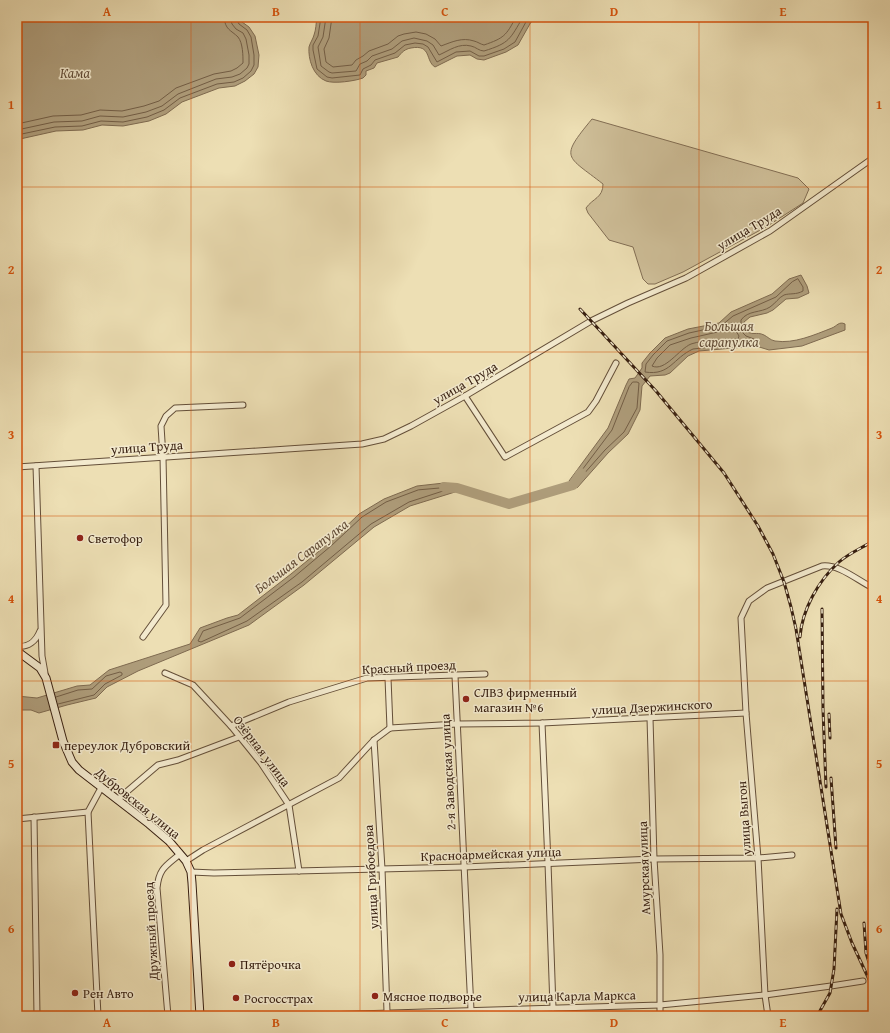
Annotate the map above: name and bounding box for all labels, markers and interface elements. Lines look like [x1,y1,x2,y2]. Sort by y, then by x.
text: A [103,2,112,21]
text: B [272,2,280,21]
text: C [441,2,449,21]
text: D [610,2,618,21]
text: E [780,2,787,21]
water label: Кама [60,63,90,83]
text: 1 [8,95,14,114]
text: 1 [876,95,882,114]
street label: улица Труда [712,201,785,255]
text: 2 [8,260,15,279]
text: 2 [876,260,883,279]
water label: Большая сарапулка [699,316,759,352]
street label: улица Труда [428,356,502,410]
text: 3 [8,425,14,444]
text: 3 [876,425,882,444]
street label: улица Труда [109,435,184,459]
water label: Большая Сарапулка [250,514,353,598]
place label: Светофор [88,529,143,548]
marker: Светофор [75,533,85,543]
text: 4 [8,589,15,608]
text: 4 [876,589,883,608]
street label: Красный проезд [362,655,456,679]
place label: СЛВЗ фирменный магазин №6 [474,683,577,717]
marker: СЛВЗ фирменный магазин №6 [461,694,471,704]
street label: улица Дзержинского [590,694,713,720]
street label: Озёрная улица [229,711,296,791]
street label: 2-я Заводская улица [435,713,461,831]
place label: переулок Дубровский [64,736,190,755]
marker: переулок Дубровский [51,740,61,750]
text: 5 [8,754,15,773]
text: 5 [876,754,883,773]
street label: Дубровская улица [90,762,185,844]
street label: улица Выгон [732,780,756,857]
street label: Амурская улица [633,820,655,915]
street label: улица Грибоедова [359,823,383,931]
street label: Красноармейская улица [420,842,562,866]
street label: Дружный проезд [139,881,163,982]
text: 6 [8,919,15,938]
text: 6 [876,919,883,938]
place label: Пятёрочка [240,955,302,974]
marker: Пятёрочка [227,959,237,969]
place label: Рен Авто [83,984,134,1003]
street label: улица Карла Маркса [517,985,637,1007]
place label: Мясное подворье [383,987,482,1006]
marker: Рен Авто [70,988,80,998]
place label: Росгосстрах [244,989,314,1008]
marker: Мясное подворье [370,991,380,1001]
marker: Росгосстрах [231,993,241,1003]
text: A [103,1013,112,1032]
text: B [272,1013,280,1032]
text: C [441,1013,449,1032]
text: D [610,1013,618,1032]
text: E [780,1013,787,1032]

